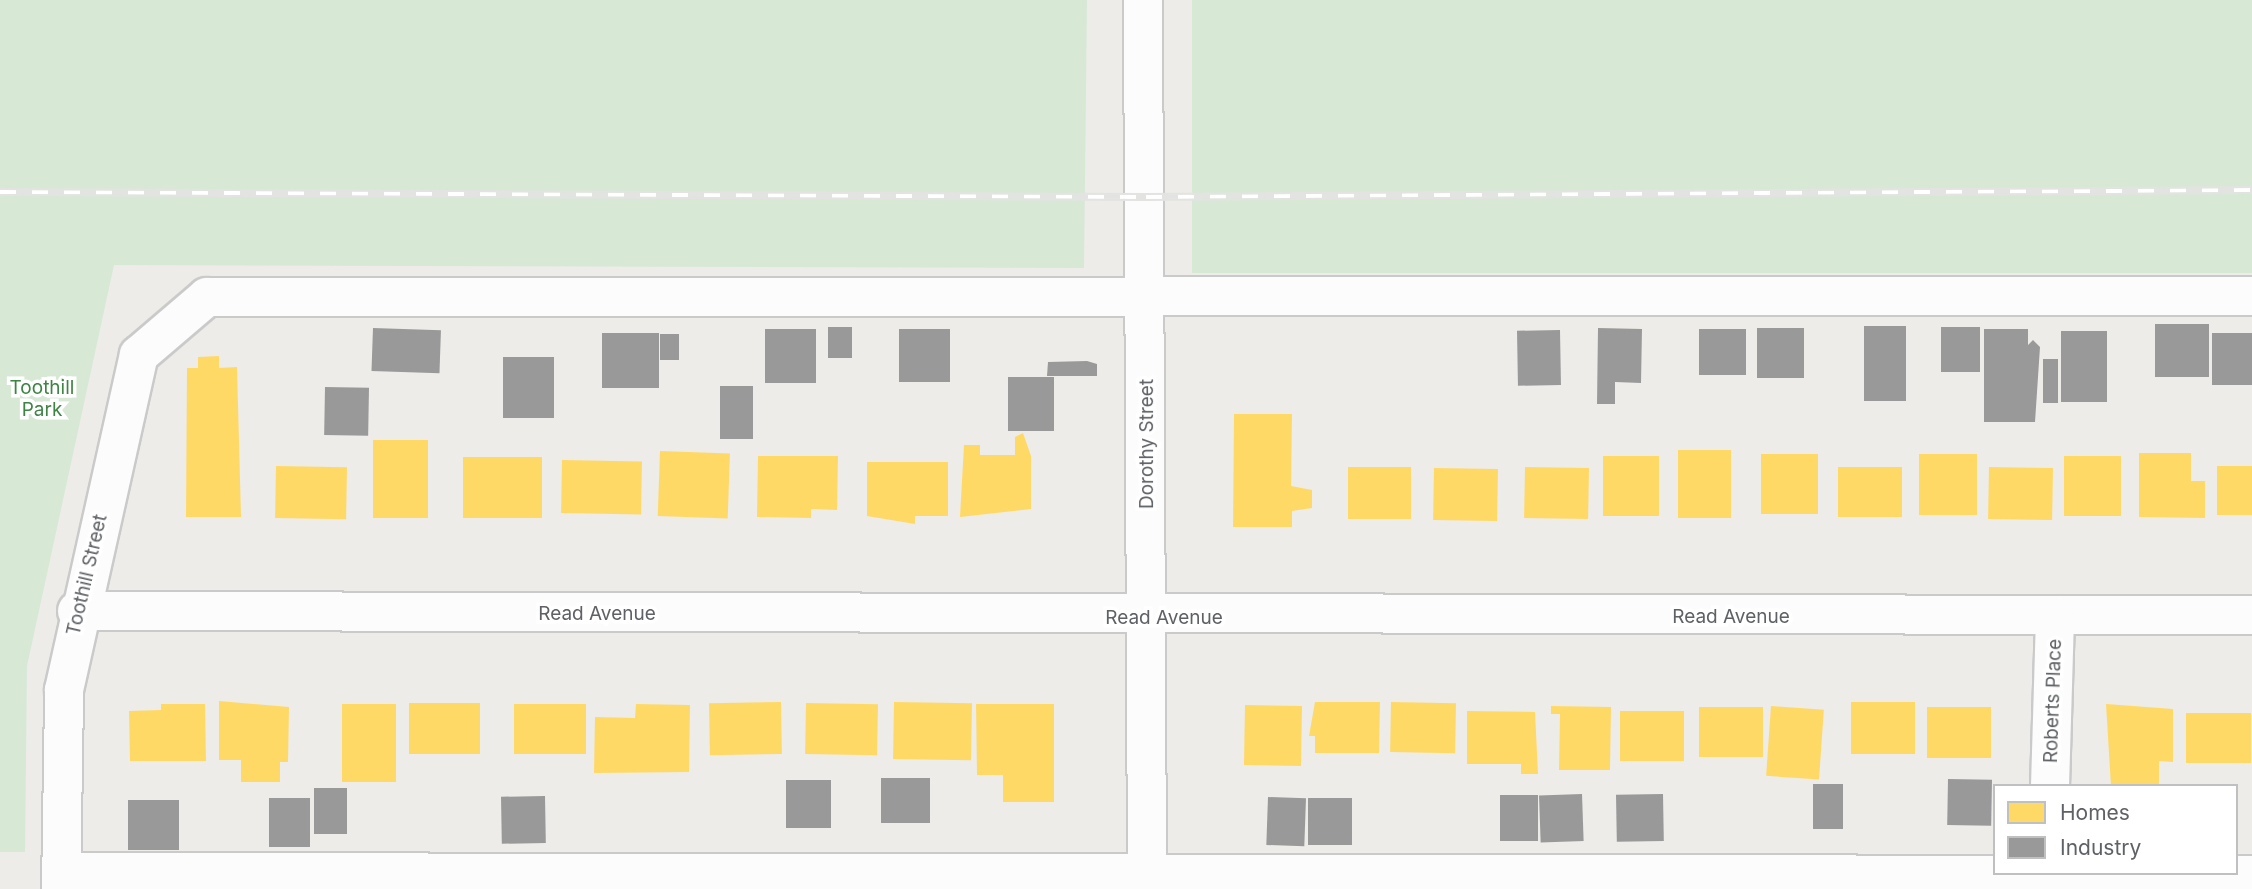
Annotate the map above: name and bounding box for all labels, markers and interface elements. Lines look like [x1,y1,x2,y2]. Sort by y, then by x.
park label: Toothill Park [10,377,74,421]
street label: Dorothy Street [1136,379,1158,509]
street label: Toothill Street [62,512,112,638]
street label: Read Avenue [538,603,656,625]
street label: Read Avenue [1672,606,1790,628]
street label: Read Avenue [1105,607,1223,629]
street label: Roberts Place [2039,639,2067,763]
legend [1993,784,2238,875]
text: Homes [2060,800,2130,825]
text: Industry [2060,835,2141,860]

